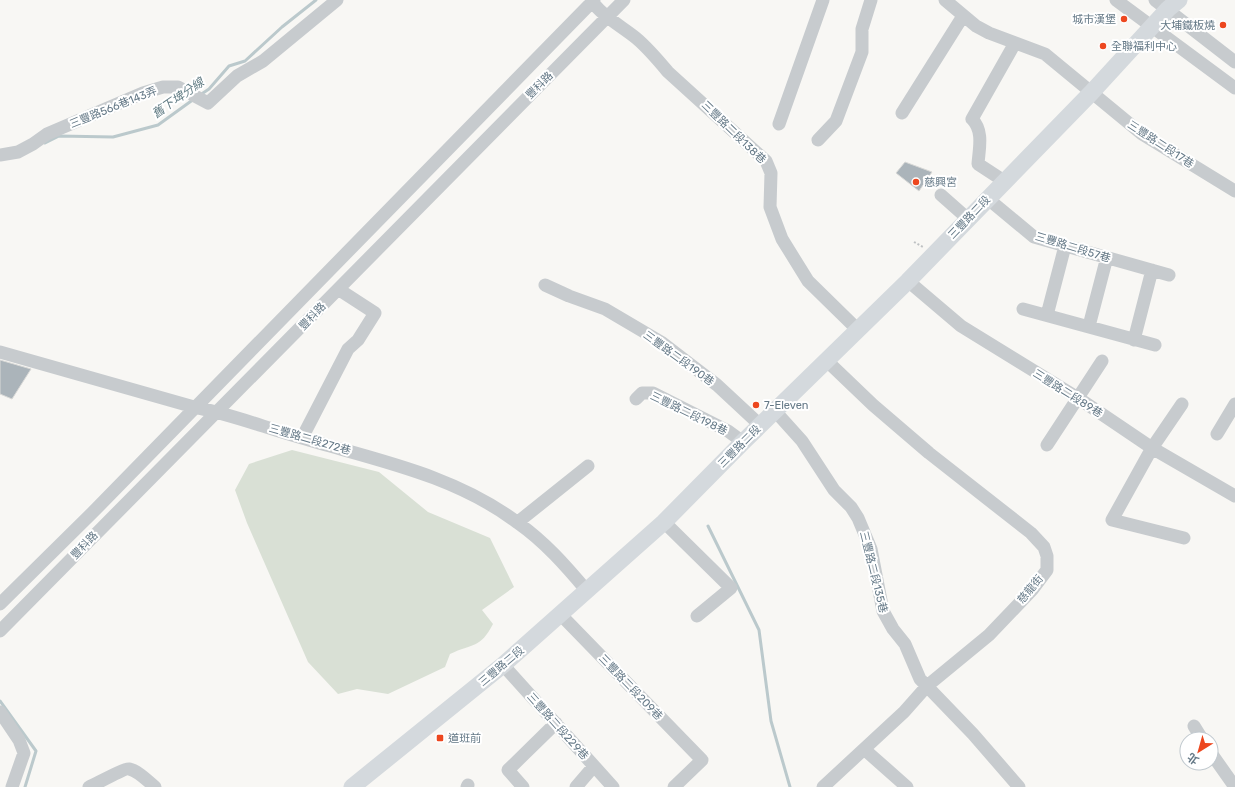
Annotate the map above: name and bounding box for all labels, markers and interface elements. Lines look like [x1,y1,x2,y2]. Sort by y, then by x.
place label: 城市漢堡 [1072,13,1116,26]
marker: 城市漢堡 [1119,14,1129,24]
place label: 大埔鐵板燒 [1160,19,1215,32]
marker: 大埔鐵板燒 [1218,20,1228,30]
place label: 全聯福利中心 [1111,40,1177,53]
marker: 全聯福利中心 [1098,41,1108,51]
street label: 豐科路 [523,69,556,102]
water label: 舊下埤分線 [149,74,208,121]
street label: 三豐路566巷143弄 [68,84,159,131]
street label: 三豐路二段138巷 [699,98,768,166]
street label: 三豐路二段17巷 [1125,118,1196,171]
place label: 慈興宮 [924,176,957,189]
marker: 慈興宮 [911,177,921,187]
street label: 三豐路二段 [946,193,993,242]
street label: 三豐路二段57巷 [1034,230,1112,265]
street label: 豐科路 [296,300,328,333]
street label: 三豐路二段190巷 [641,328,717,388]
street label: 三豐路二段89巷 [1031,367,1105,420]
street label: 三豐路二段198巷 [648,389,729,438]
place label: 7-Eleven [764,399,809,412]
marker: 7-Eleven [751,400,761,410]
street label: 三豐路二段272巷 [267,422,352,457]
street label: 三豐路二段 [715,422,763,470]
street label: 豐科路 [68,529,100,562]
street label: 三豐路二段135巷 [857,530,890,614]
street label: 慈龍街 [1015,573,1046,606]
street label: 三豐路二段 [476,644,527,689]
street label: 三豐路二段209巷 [596,652,665,723]
street label: 三豐路二段229巷 [524,690,591,762]
north arrow [1179,731,1219,771]
place label: 道班前 [448,732,481,745]
marker: 道班前 [435,733,445,743]
text: 北 [1185,750,1202,767]

